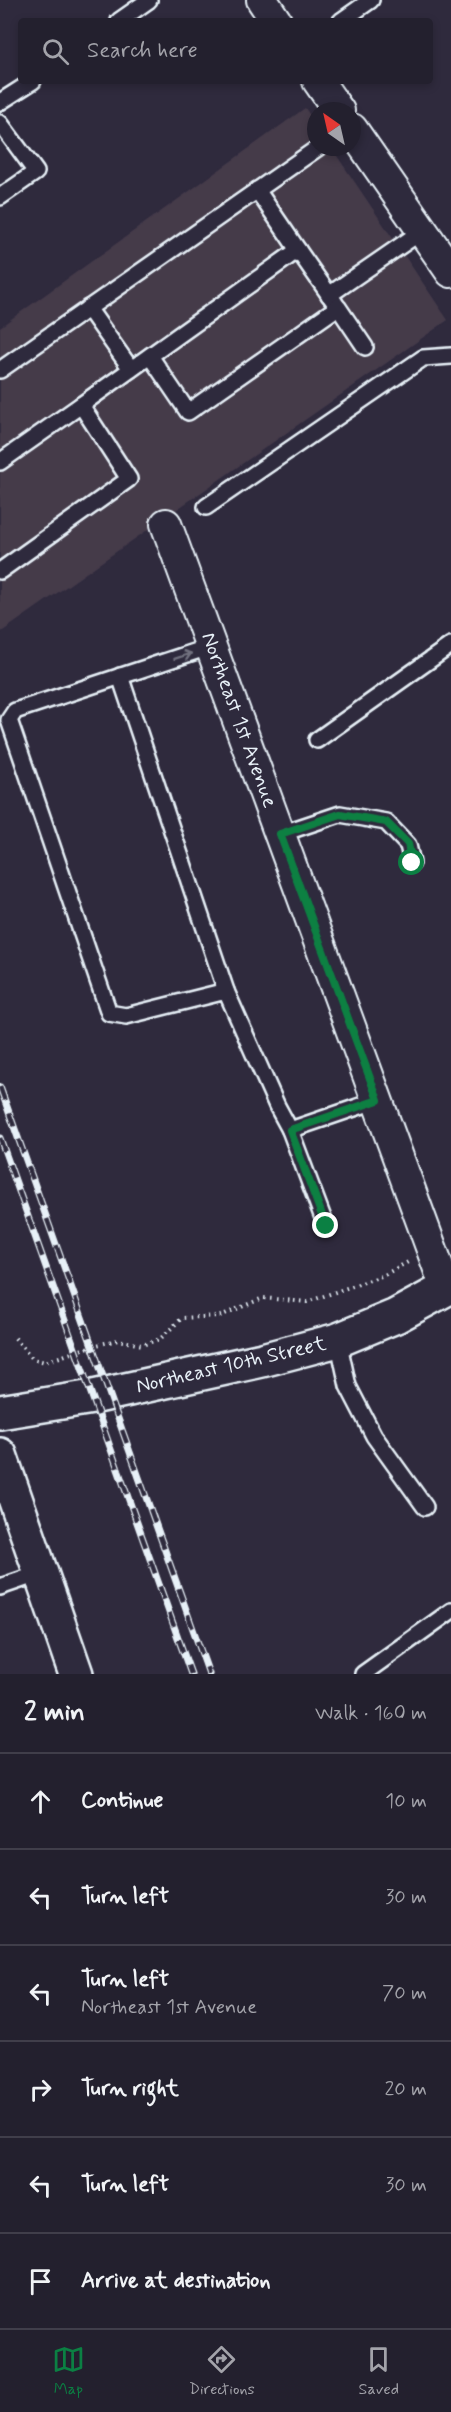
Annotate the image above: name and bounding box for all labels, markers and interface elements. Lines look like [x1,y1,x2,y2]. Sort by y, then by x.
search box [18,18,433,84]
icon: search [39,35,72,68]
text: Search here [87,37,198,65]
north arrow [307,102,361,156]
street label: Northeast 1st Avenue [194,628,284,812]
one-way arrow [173,649,192,660]
route start [398,849,424,875]
route end [312,1212,338,1238]
street label: Northeast 10th Street [133,1329,329,1401]
text: 2 min [24,1696,85,1730]
text: Walk · 160 m [315,1700,427,1727]
icon: ahead [24,1785,57,1818]
text: Continue [81,1787,163,1815]
text: 10 m [385,1788,427,1815]
icon: left [24,1881,57,1914]
text: Turn left [81,1883,169,1911]
text: 30 m [385,1884,427,1911]
text: Turn left [81,1966,169,1994]
icon: left [24,1977,57,2010]
text: 70 m [382,1980,427,2007]
text: Northeast 1st Avenue [81,1994,257,2021]
icon: right [24,2073,57,2106]
text: Turn right [81,2075,179,2103]
text: 20 m [384,2076,427,2103]
icon: left [24,2169,57,2202]
text: Turn left [81,2171,169,2199]
text: 30 m [385,2172,427,2199]
icon: arrive [24,2265,57,2298]
text: Arrive at destination [81,2267,271,2295]
tab: Map [52,2343,85,2400]
tab: Directions [189,2343,255,2400]
tab: Saved [359,2343,399,2400]

